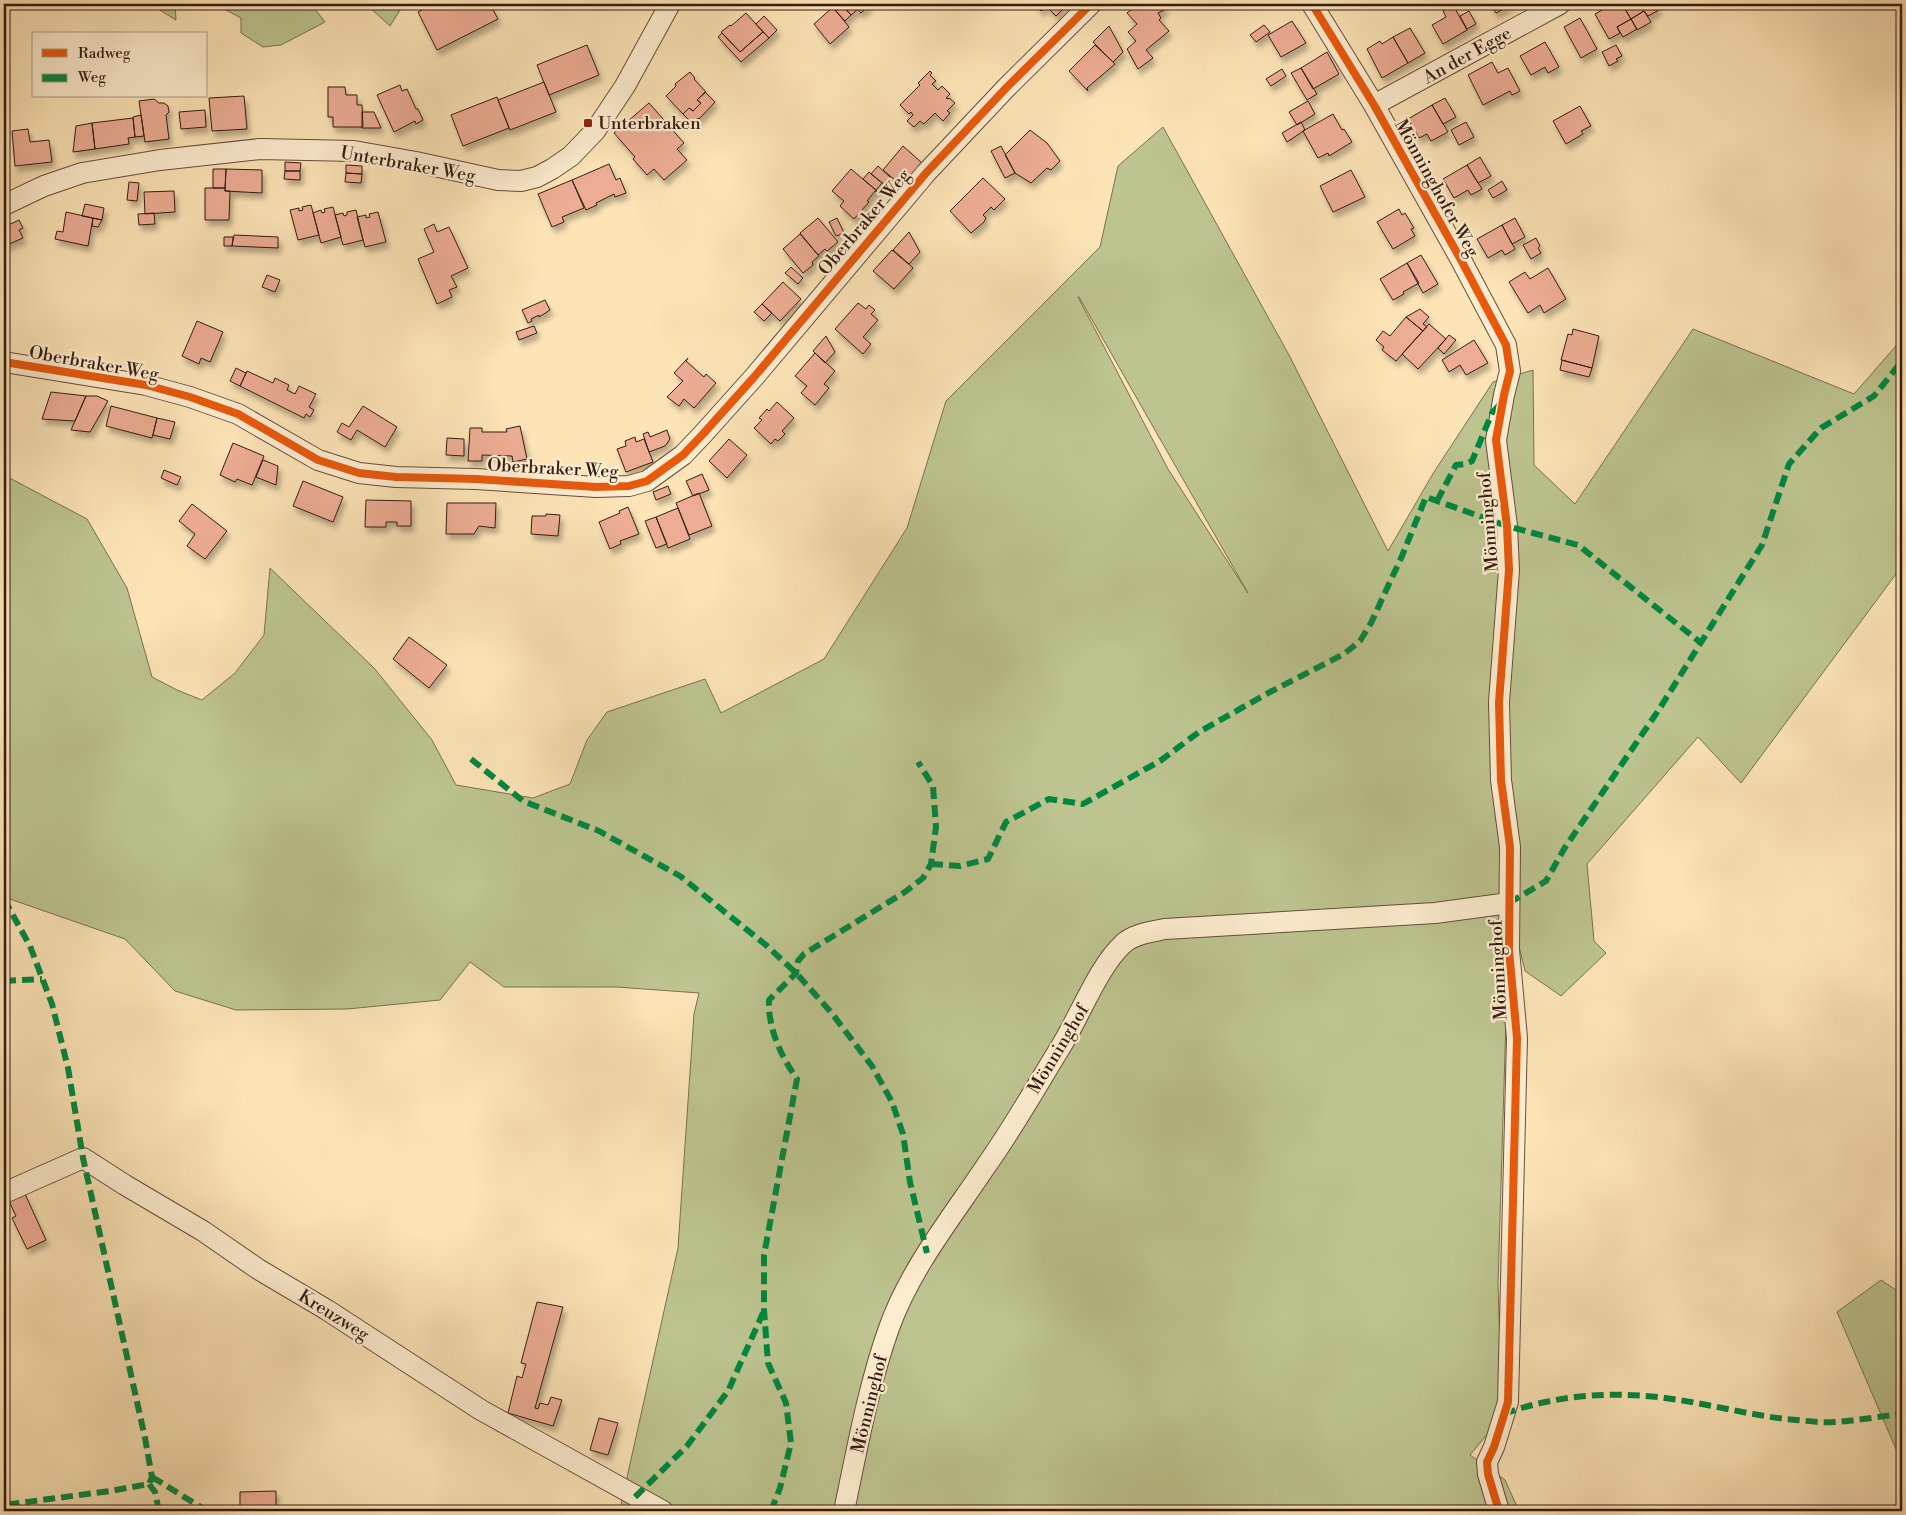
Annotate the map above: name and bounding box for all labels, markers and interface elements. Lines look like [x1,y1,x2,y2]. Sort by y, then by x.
street label: An der Egge [1418,22,1515,90]
legend [32,32,208,98]
text: Radweg [78,44,131,63]
text: Weg [77,68,106,87]
place label: Unterbraken [598,112,701,135]
street label: Mönninghofer Weg [1389,115,1484,262]
marker: Unterbraken [582,117,594,129]
street label: Unterbraker Weg [338,141,478,188]
street label: Oberbraker Weg [813,164,916,280]
street label: Oberbraker Weg [27,341,161,386]
street label: Oberbraker Weg [487,454,620,483]
street label: Mönninghof [1473,469,1504,573]
street label: Mönninghof [1484,918,1513,1021]
street label: Mönninghof [1023,999,1095,1098]
street label: Kreuzweg [294,1285,374,1347]
street label: Mönninghof [846,1351,893,1456]

